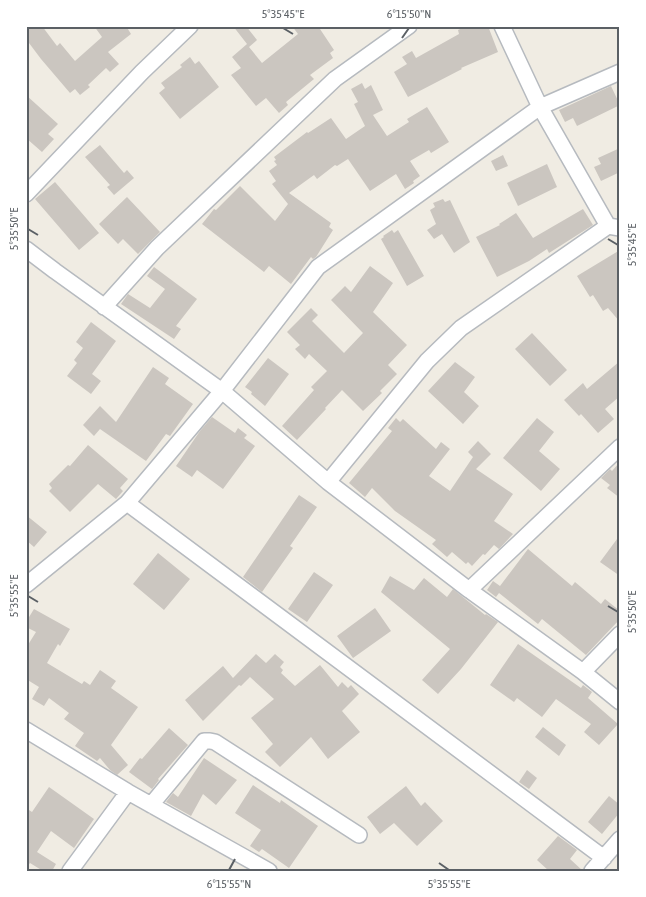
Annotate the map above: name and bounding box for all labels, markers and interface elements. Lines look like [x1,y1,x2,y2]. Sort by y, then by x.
text: 5°35'45"E [262,7,304,21]
text: 6°15'50"N [387,7,431,21]
text: 5°35'50"E [7,208,21,250]
text: 5°35'45"E [625,224,639,266]
text: 5°35'55"E [7,575,21,617]
text: 5°35'50"E [625,591,639,633]
text: 6°15'55"N [207,877,251,891]
text: 5°35'55"E [428,877,470,891]

